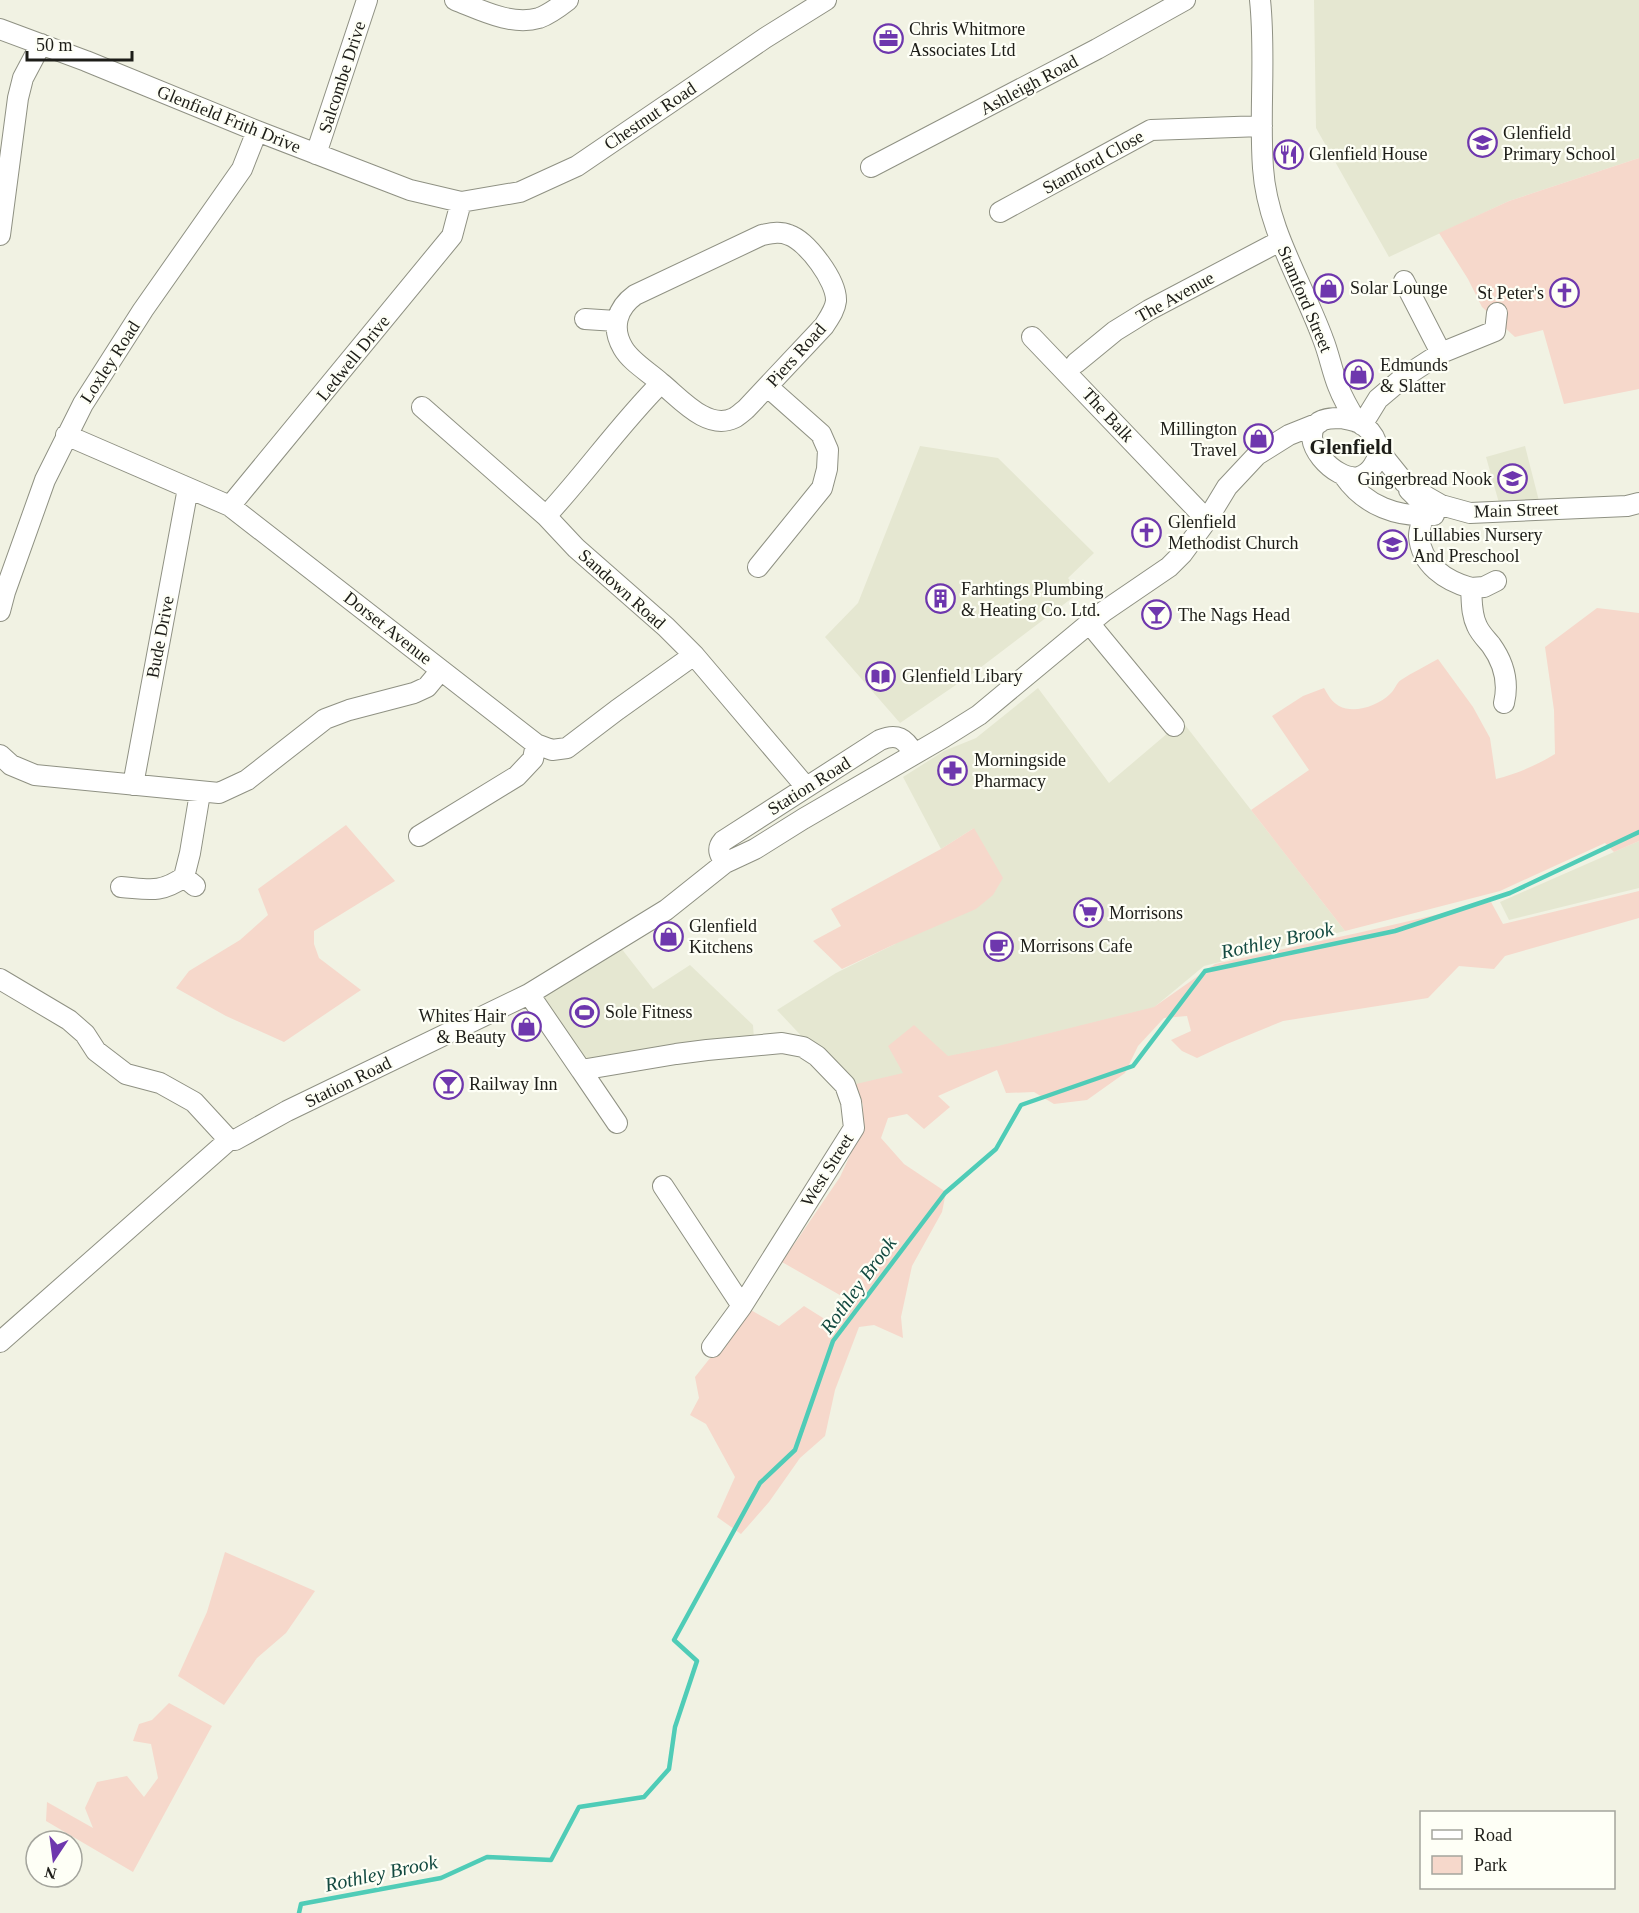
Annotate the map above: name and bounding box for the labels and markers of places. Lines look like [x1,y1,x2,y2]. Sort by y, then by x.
place label: Chris Whitmore Associates Ltd [909,19,1025,60]
office icon: Chris Whitmore Associates Ltd [872,23,904,55]
place label: Glenfield Primary School [1503,123,1616,164]
school or university icon: Glenfield Primary School [1466,127,1498,159]
restaurant icon: Glenfield House [1272,138,1304,170]
place label: Glenfield House [1309,144,1427,164]
shop icon: Solar Lounge [1313,272,1345,304]
church icon: St Peter's [1549,277,1581,309]
place label: Solar Lounge [1350,278,1447,298]
place label: St Peter's [1477,283,1544,303]
place label: Edmunds & Slatter [1380,355,1448,396]
shop icon: Edmunds & Slatter [1343,359,1375,391]
place label: Millington Travel [1160,419,1237,460]
shop icon: Millington Travel [1242,423,1274,455]
school or university icon: Gingerbread Nook [1497,463,1529,495]
place label: Gingerbread Nook [1358,469,1492,489]
place label: Glenfield Methodist Church [1168,512,1299,553]
church icon: Glenfield Methodist Church [1131,516,1163,548]
place label: Lullabies Nursery And Preschool [1413,525,1542,566]
school or university icon: Lullabies Nursery And Preschool [1376,529,1408,561]
place label: Farhtings Plumbing & Heating Co. Ltd. [961,579,1104,620]
building icon: Farhtings Plumbing & Heating Co. Ltd. [924,583,956,615]
bar icon: The Nags Head [1141,599,1173,631]
place label: The Nags Head [1178,605,1290,625]
library icon: Glenfield Libary [865,660,897,692]
place label: Glenfield Libary [902,666,1022,686]
place label: Morningside Pharmacy [974,750,1066,791]
pharmacy icon: Morningside Pharmacy [937,754,969,786]
supermarket icon: Morrisons [1072,897,1104,929]
place label: Morrisons [1109,903,1183,923]
place label: Glenfield Kitchens [689,916,757,957]
shop icon: Glenfield Kitchens [652,920,684,952]
cafe icon: Morrisons Cafe [983,930,1015,962]
place label: Morrisons Cafe [1020,936,1132,956]
sports icon: Sole Fitness [568,996,600,1028]
place label: Sole Fitness [605,1002,693,1022]
place label: Whites Hair & Beauty [419,1006,506,1047]
shop icon: Whites Hair & Beauty [511,1010,543,1042]
bar icon: Railway Inn [432,1068,464,1100]
place label: Railway Inn [469,1074,557,1094]

